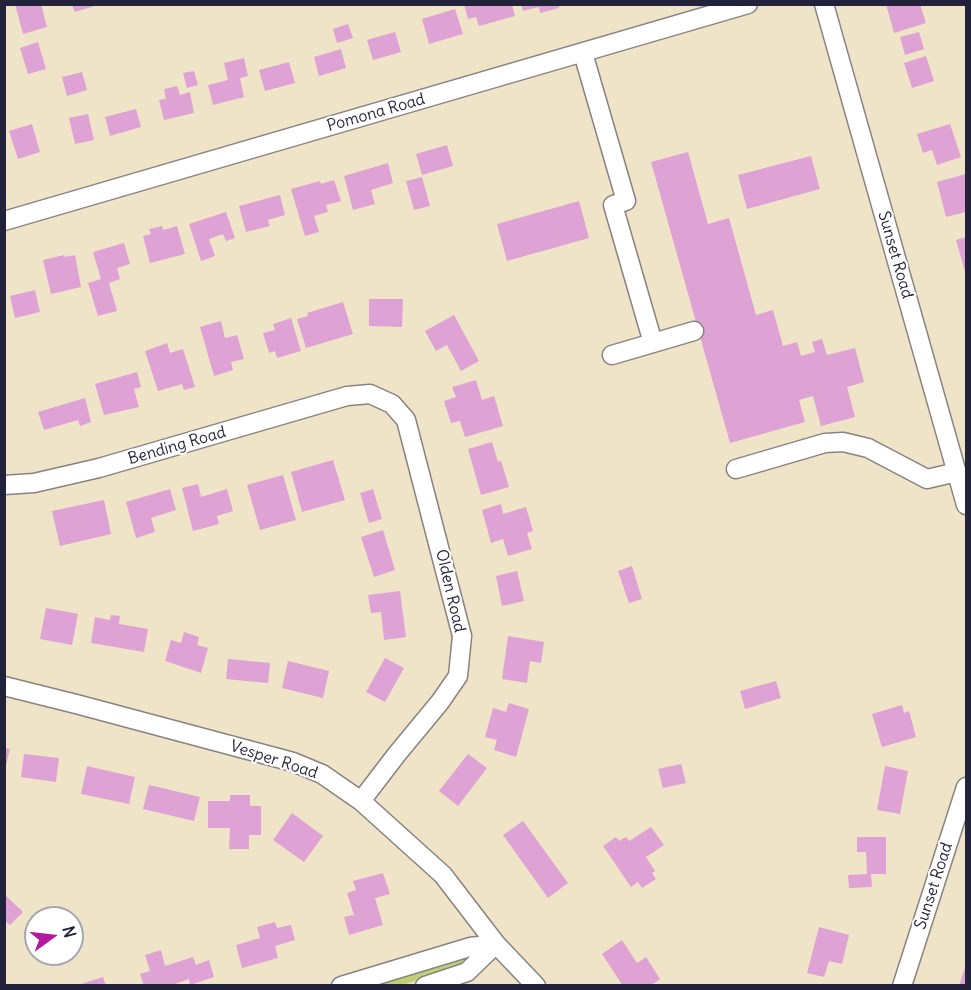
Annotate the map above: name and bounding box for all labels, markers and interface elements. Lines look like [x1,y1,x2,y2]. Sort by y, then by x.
street label: Pomona Road [325,90,427,136]
street label: Sunset Road [873,209,917,301]
street label: Bending Road [126,423,228,469]
street label: Olden Road [431,548,469,634]
street label: Vesper Road [228,737,320,783]
street label: Sunset Road [911,840,957,932]
north arrow [24,906,84,966]
text: N [58,924,81,940]

